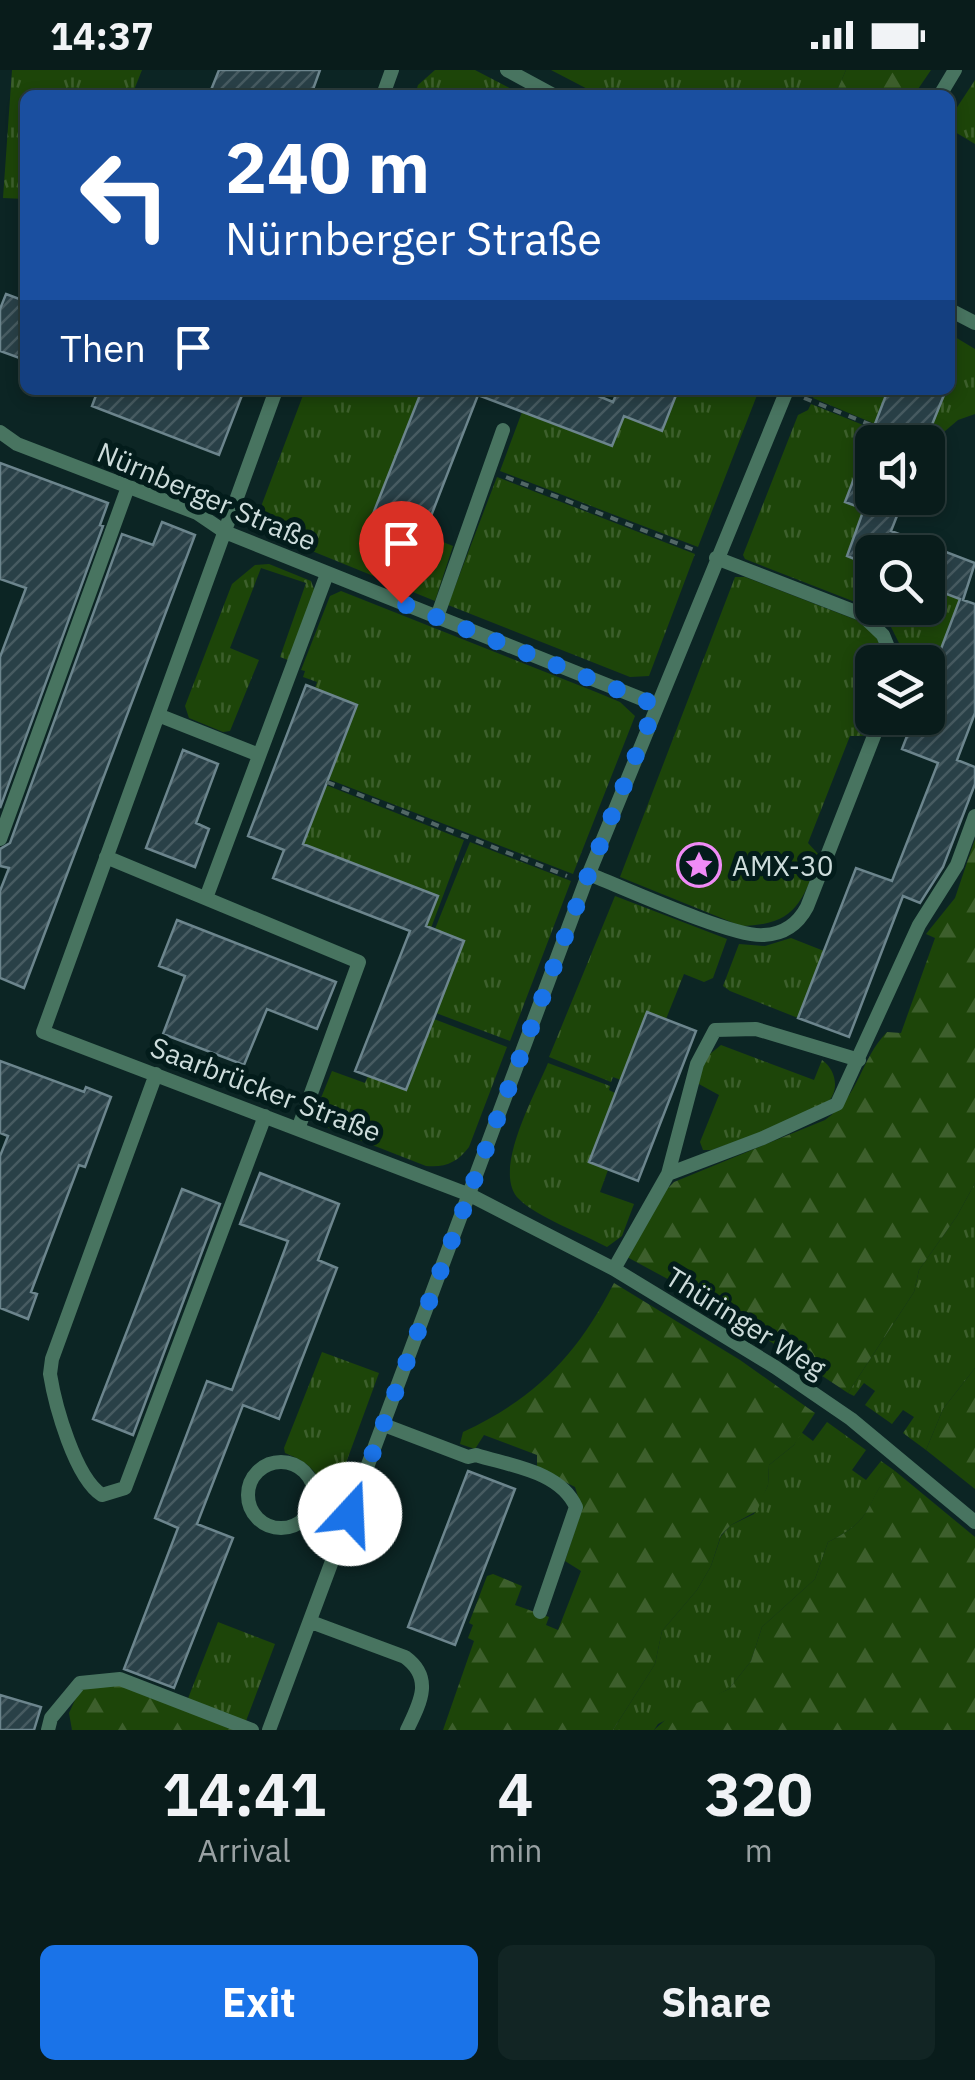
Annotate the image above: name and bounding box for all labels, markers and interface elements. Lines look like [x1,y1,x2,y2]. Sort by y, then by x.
text: 14:37 [50,11,154,60]
text: 240 m [225,121,430,212]
icon: left [60,130,190,260]
text: Nürnberger Straße [225,209,602,267]
icon: arrive [166,320,221,375]
text: Then [60,323,146,372]
map controls [855,425,945,735]
button: sound [855,425,945,515]
street label: Nürnberger Straße [92,433,322,559]
pin [359,501,444,604]
icon: arrive [374,516,429,571]
button: search [855,535,945,625]
button: layers [855,645,945,735]
place icon: AMX-30 [676,842,722,888]
place label: AMX-30 [732,847,834,884]
street label: Saarbrücker Straße [145,1028,387,1150]
street label: Thüringer Weg [659,1258,833,1386]
position arrow [298,1462,402,1566]
text: 14:41 [162,1754,326,1833]
text: 4 [497,1754,533,1833]
text: 320 [705,1754,813,1833]
text: Arrival [198,1829,291,1871]
text: min [488,1829,542,1871]
text: m [745,1829,773,1871]
button: Exit [40,1945,478,2060]
button: Share [498,1945,935,2060]

